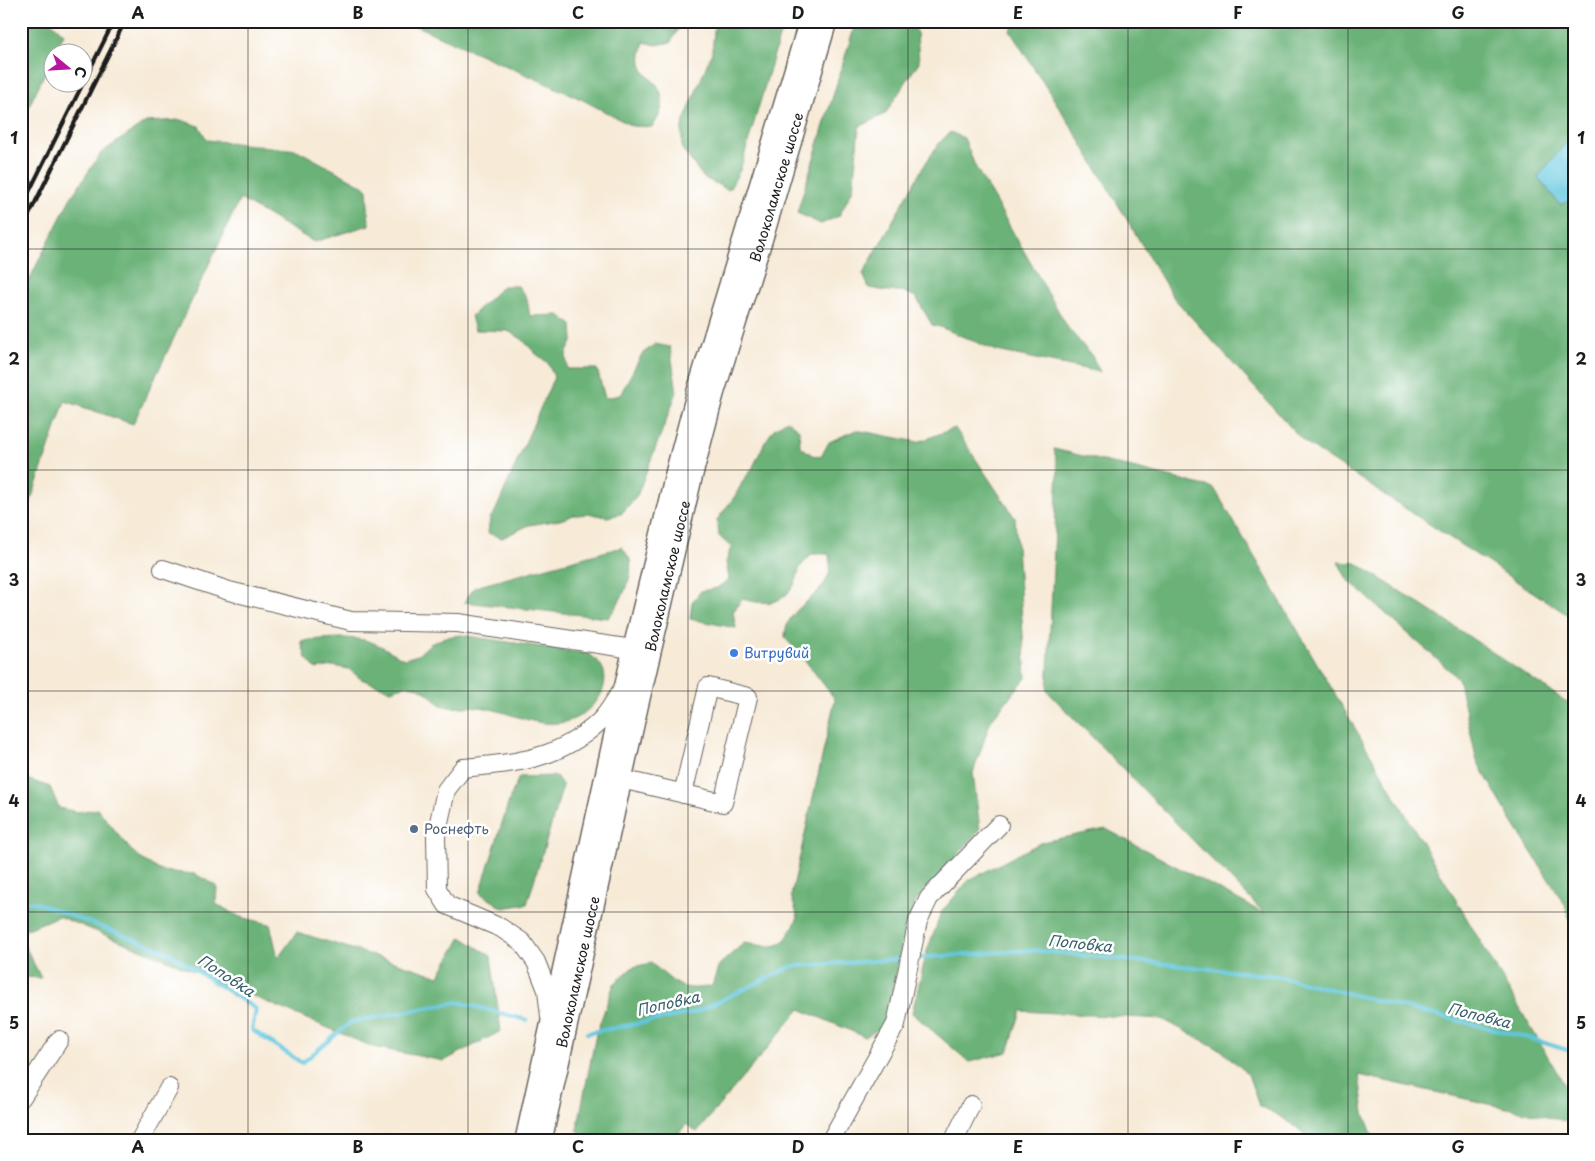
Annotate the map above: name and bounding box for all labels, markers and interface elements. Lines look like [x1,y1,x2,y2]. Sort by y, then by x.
text: A [132,0,145,24]
text: B [353,0,364,24]
text: C [572,0,584,24]
text: D [792,0,804,24]
text: E [1013,0,1023,24]
text: F [1233,0,1243,24]
text: G [1451,0,1465,24]
north arrow [42,42,92,92]
text: С [69,64,92,80]
street label: Волоколамское шоссе [744,110,808,264]
text: 1 [10,125,18,149]
text: 1 [1577,125,1585,149]
text: 2 [8,346,20,370]
text: 2 [1575,346,1587,370]
street label: Волоколамское шоссе [639,498,695,654]
text: 3 [9,567,19,591]
text: 3 [1576,567,1586,591]
place label: Витрувий [744,642,809,663]
marker: Витрувий [728,647,740,659]
text: 4 [9,788,20,812]
text: 4 [1576,788,1587,812]
place label: Роснефть [424,818,489,839]
marker: Роснефть [408,823,420,835]
street label: Волоколамское шоссе [551,894,605,1050]
water label: Поповка [1047,928,1114,957]
water label: Поповка [194,948,260,1002]
water label: Поповка [634,984,702,1021]
water label: Поповка [1446,996,1514,1034]
text: 5 [9,1010,19,1034]
text: 5 [1576,1010,1586,1034]
text: A [132,1134,145,1158]
text: B [353,1134,364,1158]
text: C [572,1134,584,1158]
text: D [792,1134,804,1158]
text: E [1013,1134,1023,1158]
text: F [1233,1134,1243,1158]
text: G [1451,1134,1465,1158]

